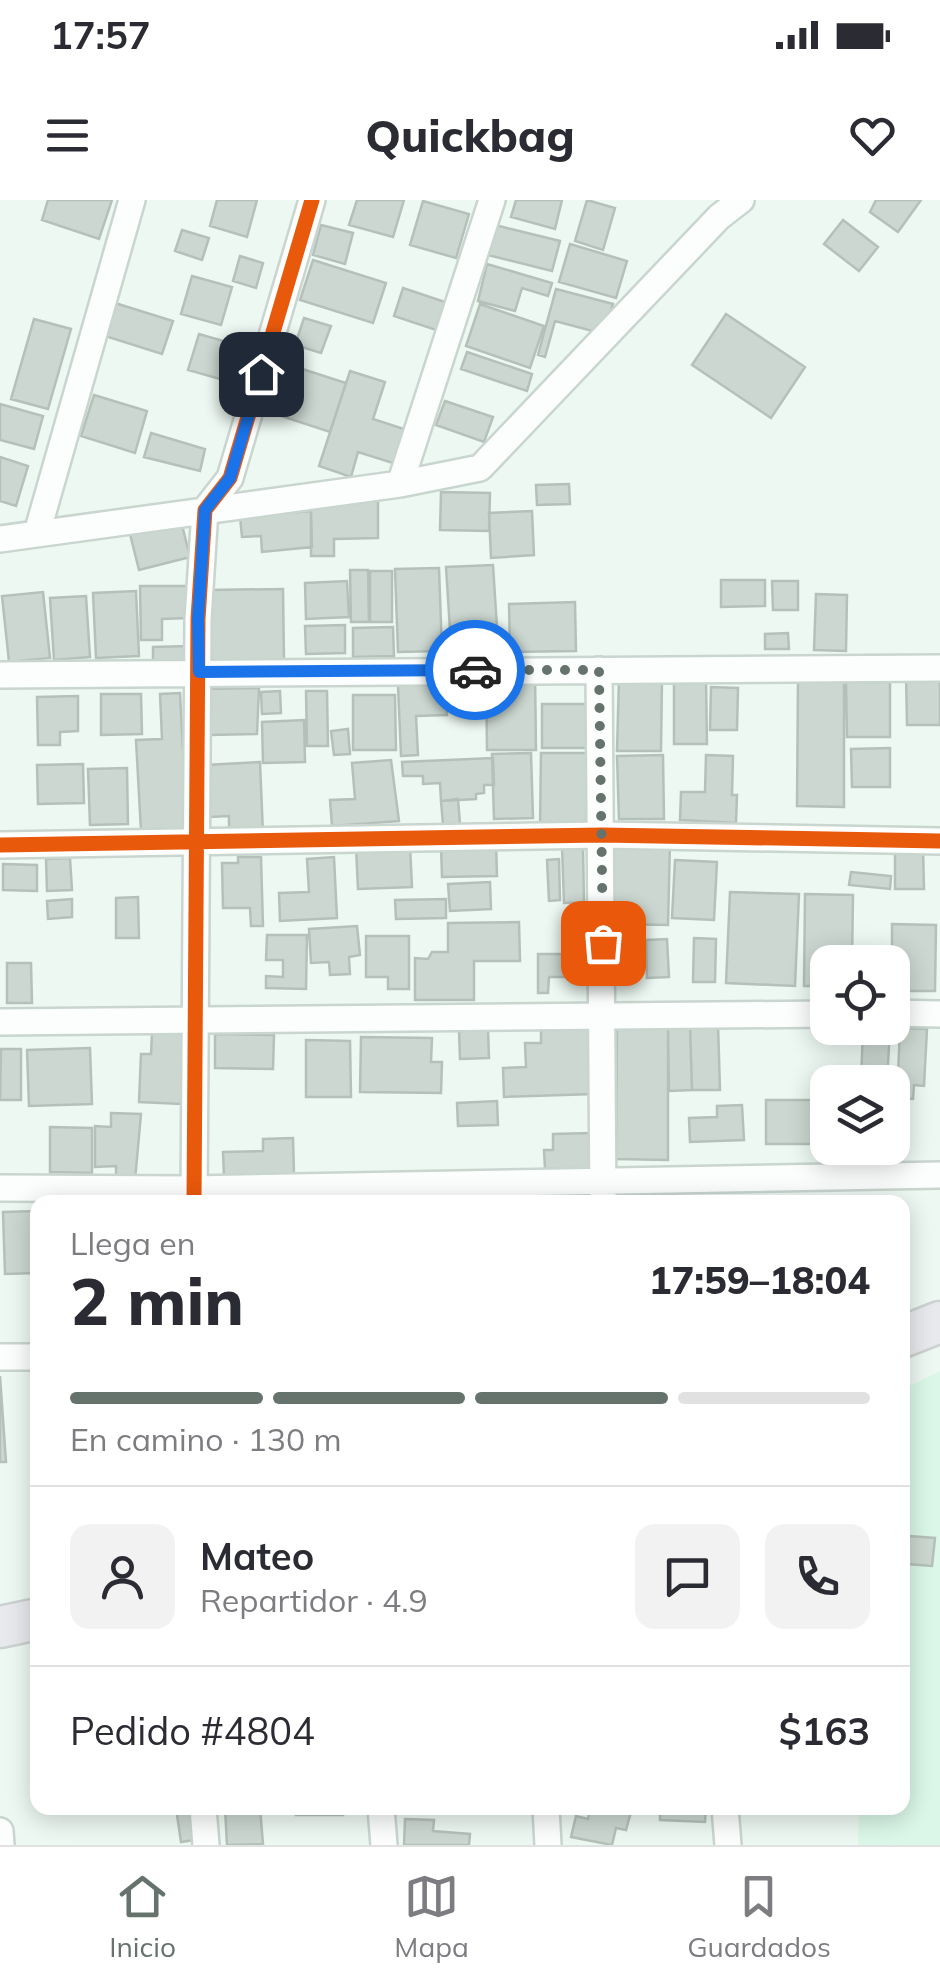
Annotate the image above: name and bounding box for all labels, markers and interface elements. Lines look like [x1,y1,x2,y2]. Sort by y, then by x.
text: 17:57 [50,11,151,59]
text: Quickbag [365,107,575,163]
icon: menu [40,108,95,163]
icon: heart [845,108,900,163]
pin [219,332,304,417]
icon: home [234,347,289,402]
courier [425,620,525,720]
icon: car [448,643,503,698]
pin [561,901,646,986]
icon: bag [576,916,631,971]
map controls [810,945,910,1165]
button: locate [810,945,910,1045]
button: layers [810,1065,910,1165]
text: Llega en [70,1223,195,1263]
text: 17:59–18:04 [649,1256,870,1304]
text: 2 min [70,1260,244,1341]
text: En camino · 130 m [70,1419,342,1459]
button: person [70,1524,175,1629]
button: chat [635,1524,740,1629]
button: phone [765,1524,870,1629]
text: Mateo [200,1532,314,1580]
text: Repartidor · 4.9 [200,1580,428,1620]
text: Pedido #4804 [70,1707,315,1755]
text: $163 [779,1707,870,1755]
tab: Inicio [109,1869,176,1964]
tab: Mapa [394,1869,469,1964]
tab: Guardados [687,1869,831,1964]

